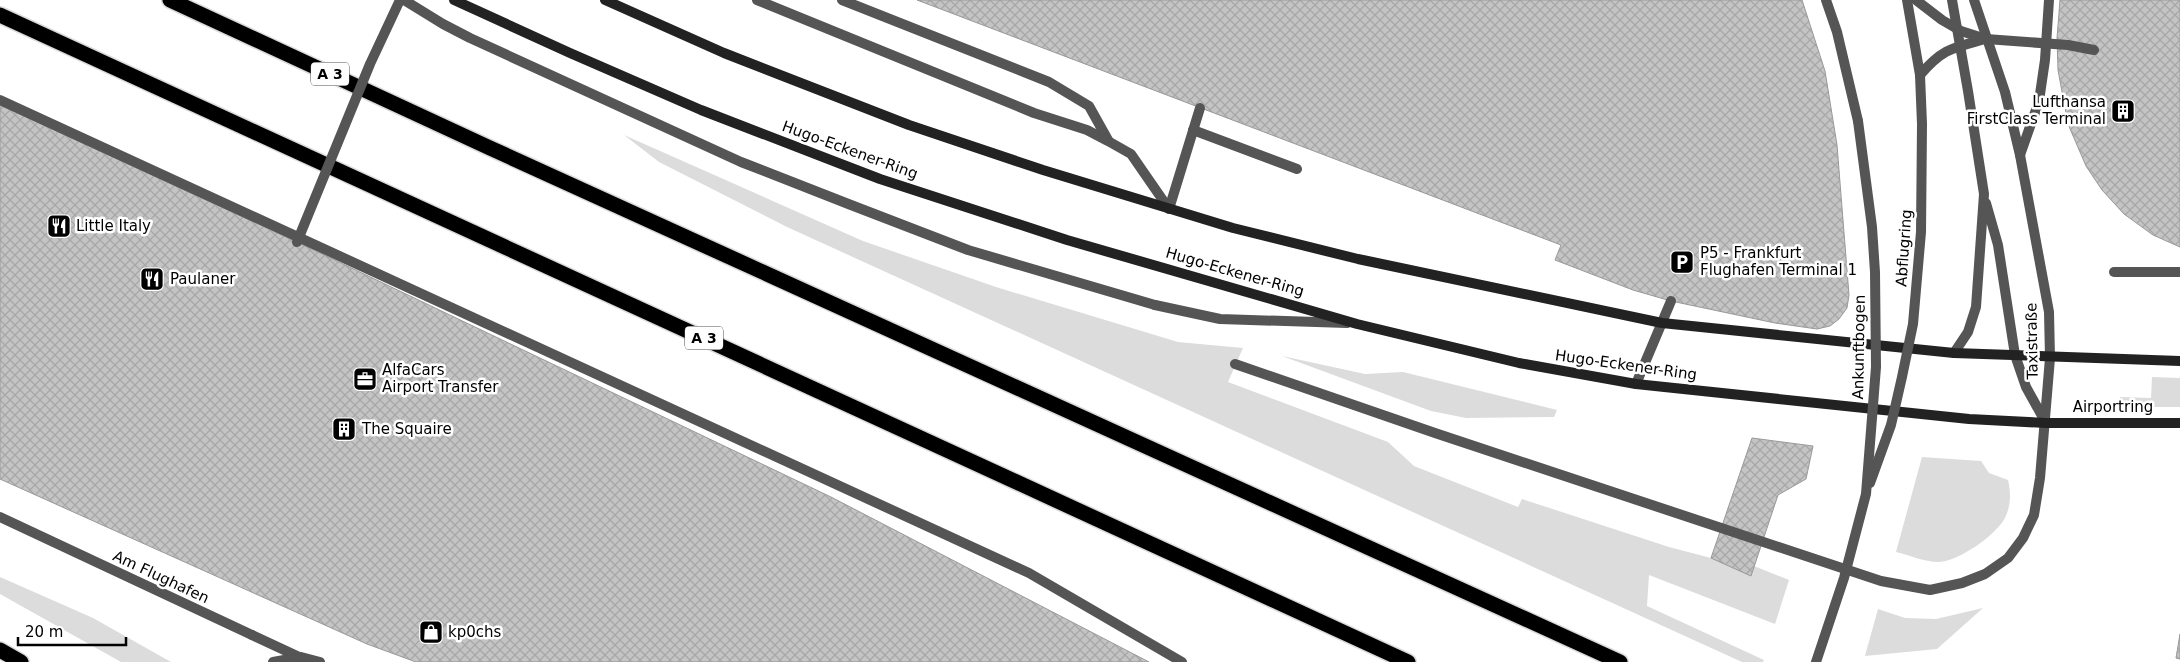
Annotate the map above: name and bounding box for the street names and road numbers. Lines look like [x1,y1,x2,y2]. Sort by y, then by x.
road number: A 3 [311,62,349,86]
street label: Hugo-Eckener-Ring [780,117,920,183]
street label: Abflugring [1892,209,1916,287]
street label: Hugo-Eckener-Ring [1164,244,1306,300]
street label: Ankunftbogen [1849,294,1869,400]
street label: Taxistraße [2022,303,2042,380]
road number: A 3 [685,326,723,349]
street label: Hugo-Eckener-Ring [1554,346,1698,384]
street label: Airportring [2073,398,2153,416]
street label: Am Flughafen [110,547,212,607]

